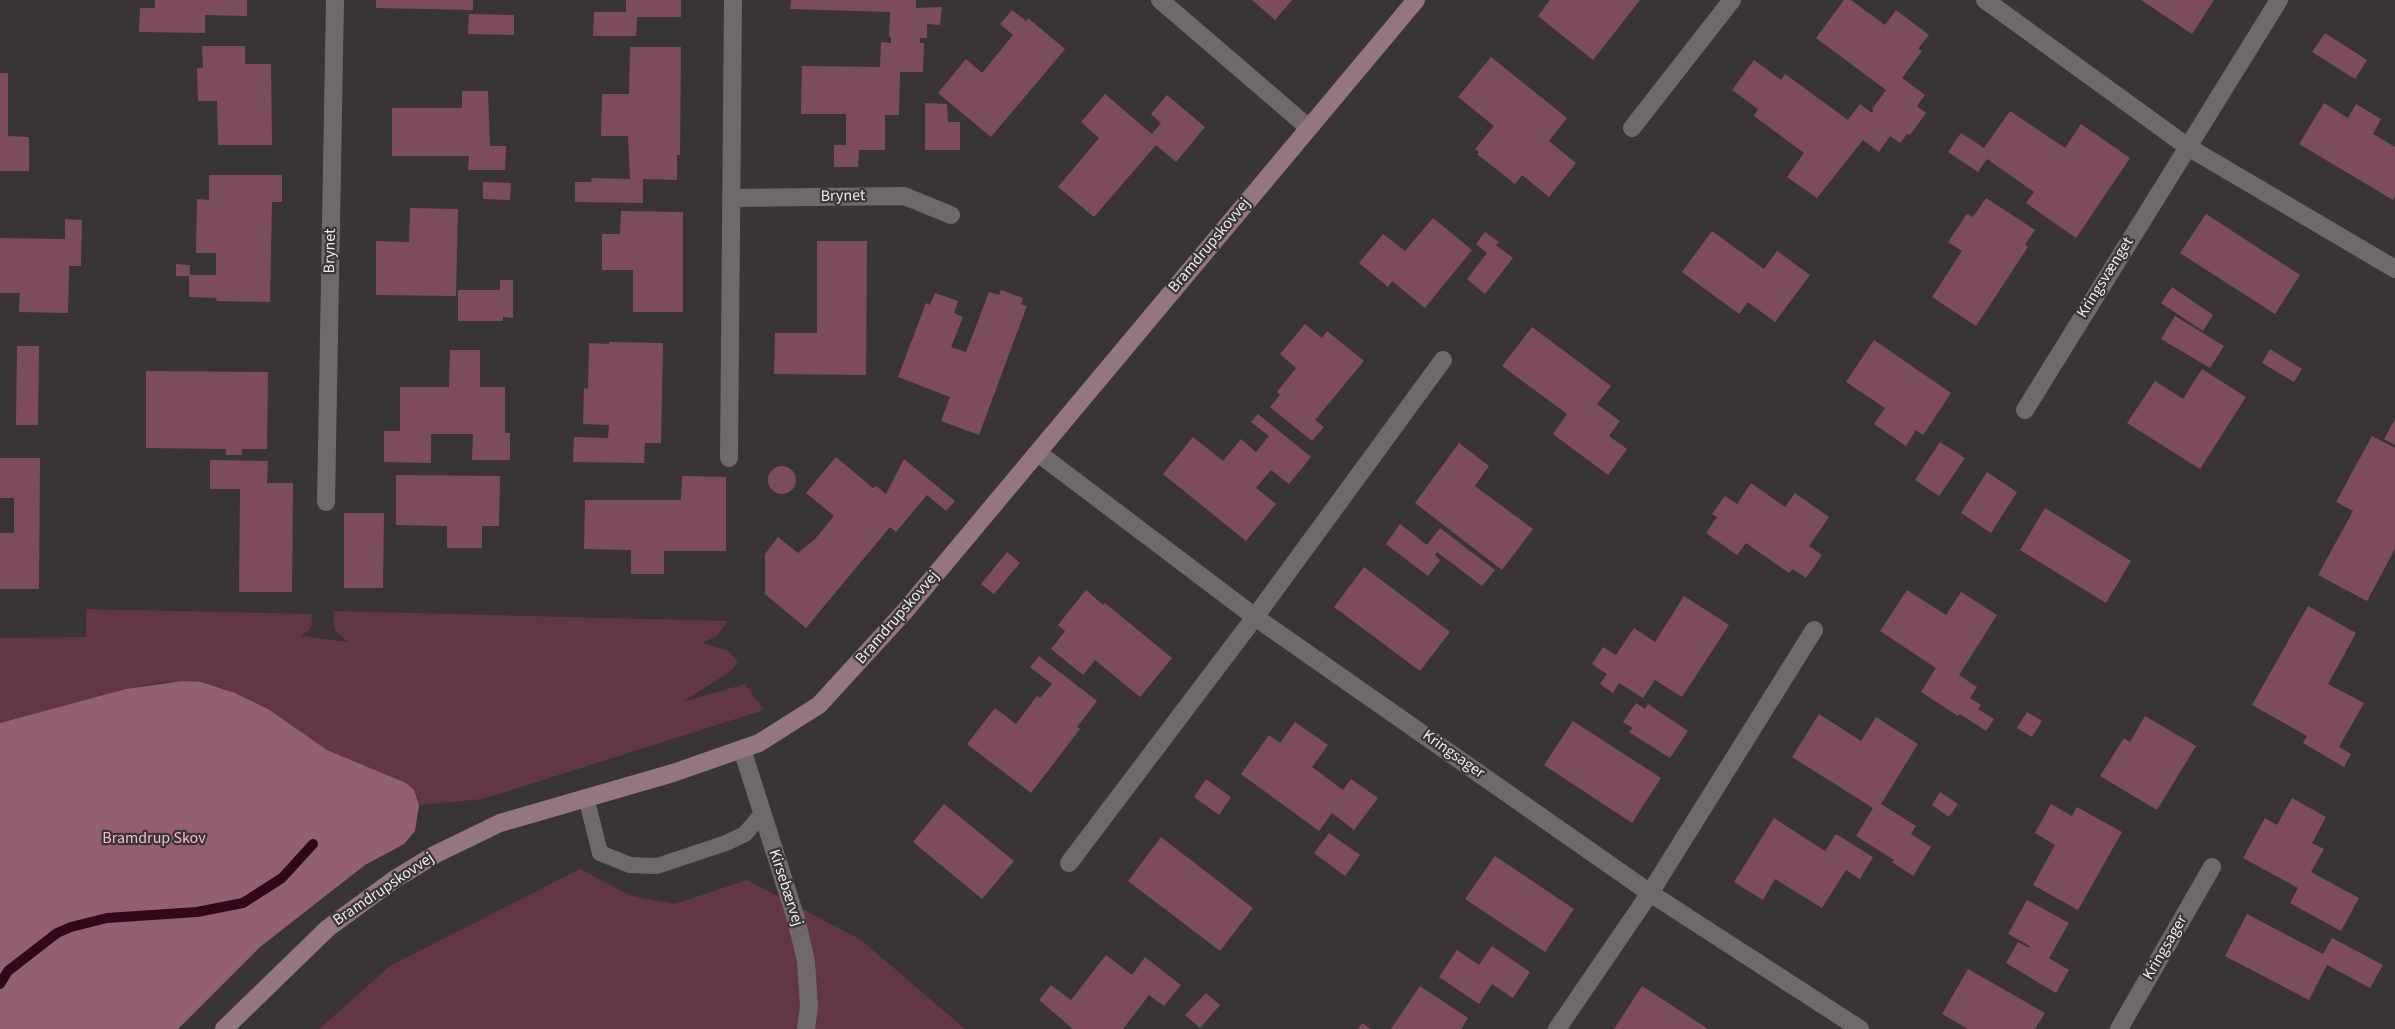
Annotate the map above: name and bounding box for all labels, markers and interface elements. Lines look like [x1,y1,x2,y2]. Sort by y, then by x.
street label: Brynet [820,187,866,207]
street label: Bramdrupskovvej [1165,195,1255,297]
street label: Brynet [321,228,341,274]
street label: Kringsvænget [2074,234,2138,322]
street label: Bramdrupskovvej [852,567,944,669]
street label: Kringsager [1418,727,1488,783]
park label: Bramdrup Skov [102,829,206,849]
street label: Kirsebærvej [764,847,806,929]
street label: Bramdrupskovvej [330,849,438,931]
street label: Kringsager [2140,912,2192,984]

